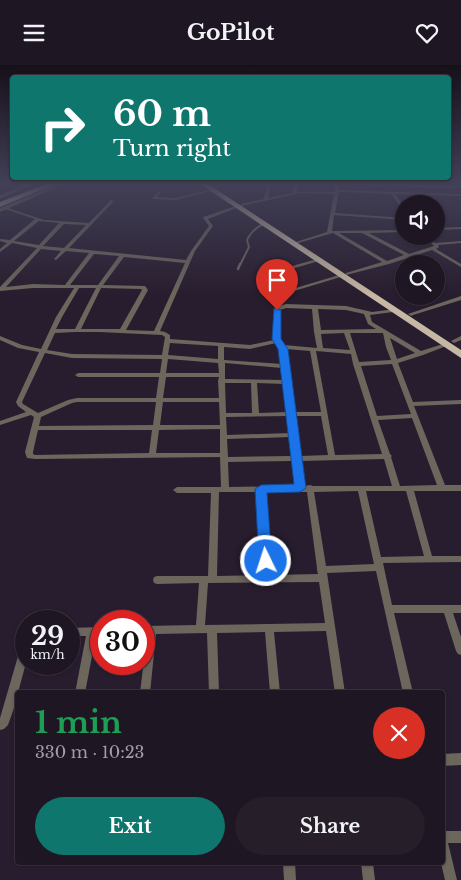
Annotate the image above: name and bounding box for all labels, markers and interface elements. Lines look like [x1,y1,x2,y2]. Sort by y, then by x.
icon: menu [20,19,48,47]
text: GoPilot [187,19,274,46]
icon: heart [413,19,441,47]
text: 60 m [113,92,211,135]
icon: right [30,95,95,160]
text: Turn right [113,135,231,162]
map controls [395,195,445,305]
button: sound [395,195,445,245]
button: search [395,255,445,305]
pin [256,259,298,310]
icon: arrive [263,266,291,294]
position arrow [239,534,291,586]
speed limit sign: 30 [90,610,155,675]
text: 29 [31,621,64,652]
text: km/h [30,647,65,662]
text: 1 min [35,704,122,741]
button: close [373,707,425,759]
text: 330 m · 10:23 [35,742,144,762]
button: Exit [35,797,225,855]
button: Share [235,797,425,855]

